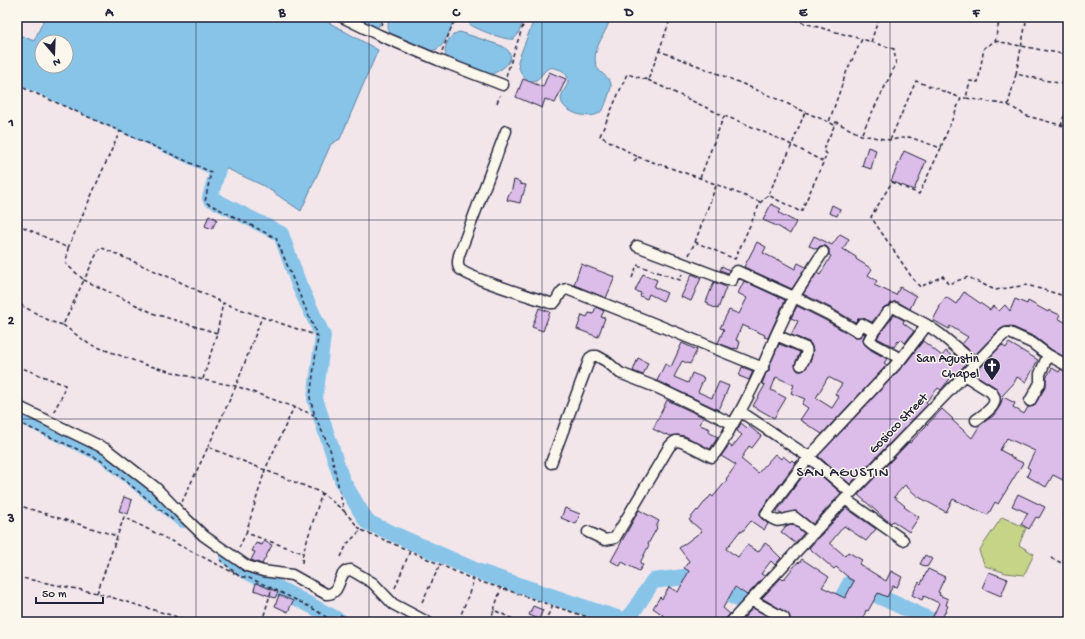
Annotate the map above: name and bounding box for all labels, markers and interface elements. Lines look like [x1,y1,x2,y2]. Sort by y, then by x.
text: A [104,6,114,21]
text: B [278,6,287,21]
text: C [451,6,461,21]
text: D [624,6,634,21]
text: E [799,6,808,21]
text: F [972,6,981,21]
north arrow [34,34,74,74]
text: N [51,55,62,68]
text: 1 [7,116,14,131]
text: 2 [8,314,15,329]
place label: San Agustin Chapel [916,352,980,382]
church icon: San Agustin Chapel [982,356,1002,381]
street label: Gosioco Street [866,389,933,457]
district label: SAN AGUSTIN [796,464,890,482]
text: 3 [7,512,15,527]
scale bar [36,579,103,605]
text: 50 m [42,588,67,602]

